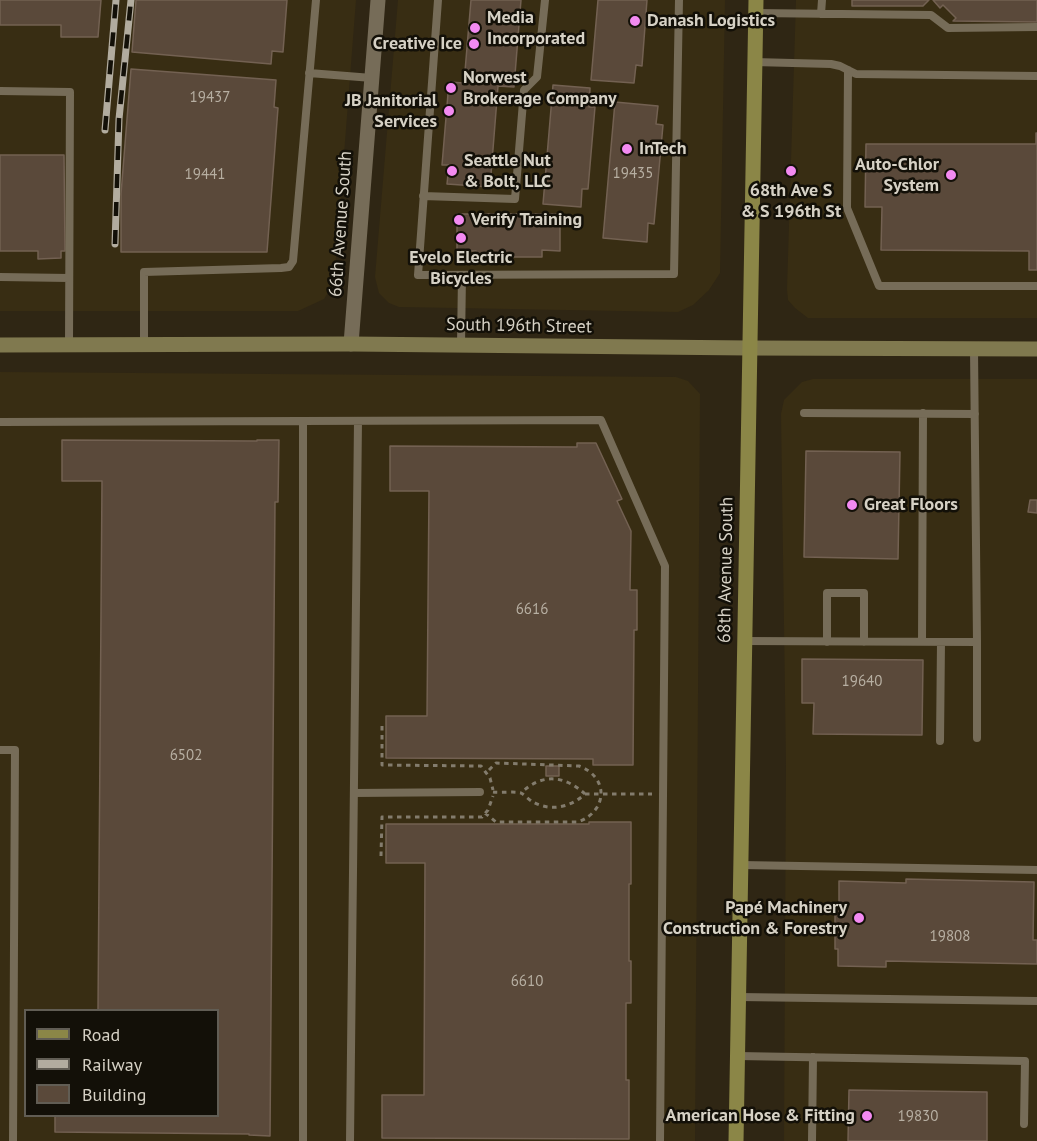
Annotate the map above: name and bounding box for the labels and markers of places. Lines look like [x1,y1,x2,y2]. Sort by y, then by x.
place label: Media Incorporated [487,7,585,50]
place label: Danash Logistics [647,10,775,32]
marker: Danash Logistics [628,14,642,28]
marker: Media Incorporated [468,21,482,35]
place label: Creative Ice [373,33,462,55]
marker: Creative Ice [467,37,481,51]
place label: Norwest Brokerage Company [463,67,617,110]
marker: Norwest Brokerage Company [444,81,458,95]
place label: JB Janitorial Services [345,90,437,132]
marker: JB Janitorial Services [442,104,456,118]
place label: InTech [639,138,686,160]
marker: InTech [620,142,634,156]
place label: Seattle Nut & Bolt, LLC [464,150,551,192]
place label: Auto-Chlor System [855,154,939,196]
marker: Seattle Nut & Bolt, LLC [445,164,459,178]
marker: 68th Ave S & S 196th St [784,164,798,178]
marker: Auto-Chlor System [944,168,958,182]
place label: 68th Ave S & S 196th St [741,180,841,222]
place label: Verify Training [471,209,582,231]
marker: Verify Training [452,213,466,227]
marker: Evelo Electric Bicycles [454,231,468,245]
place label: Evelo Electric Bicycles [409,247,513,290]
place label: Great Floors [864,494,958,516]
marker: Great Floors [845,498,859,512]
place label: Papé Machinery Construction & Forestry [663,897,847,940]
marker: Papé Machinery Construction & Forestry [852,911,866,925]
place label: American Hose & Fitting [666,1105,855,1127]
marker: American Hose & Fitting [860,1109,874,1123]

